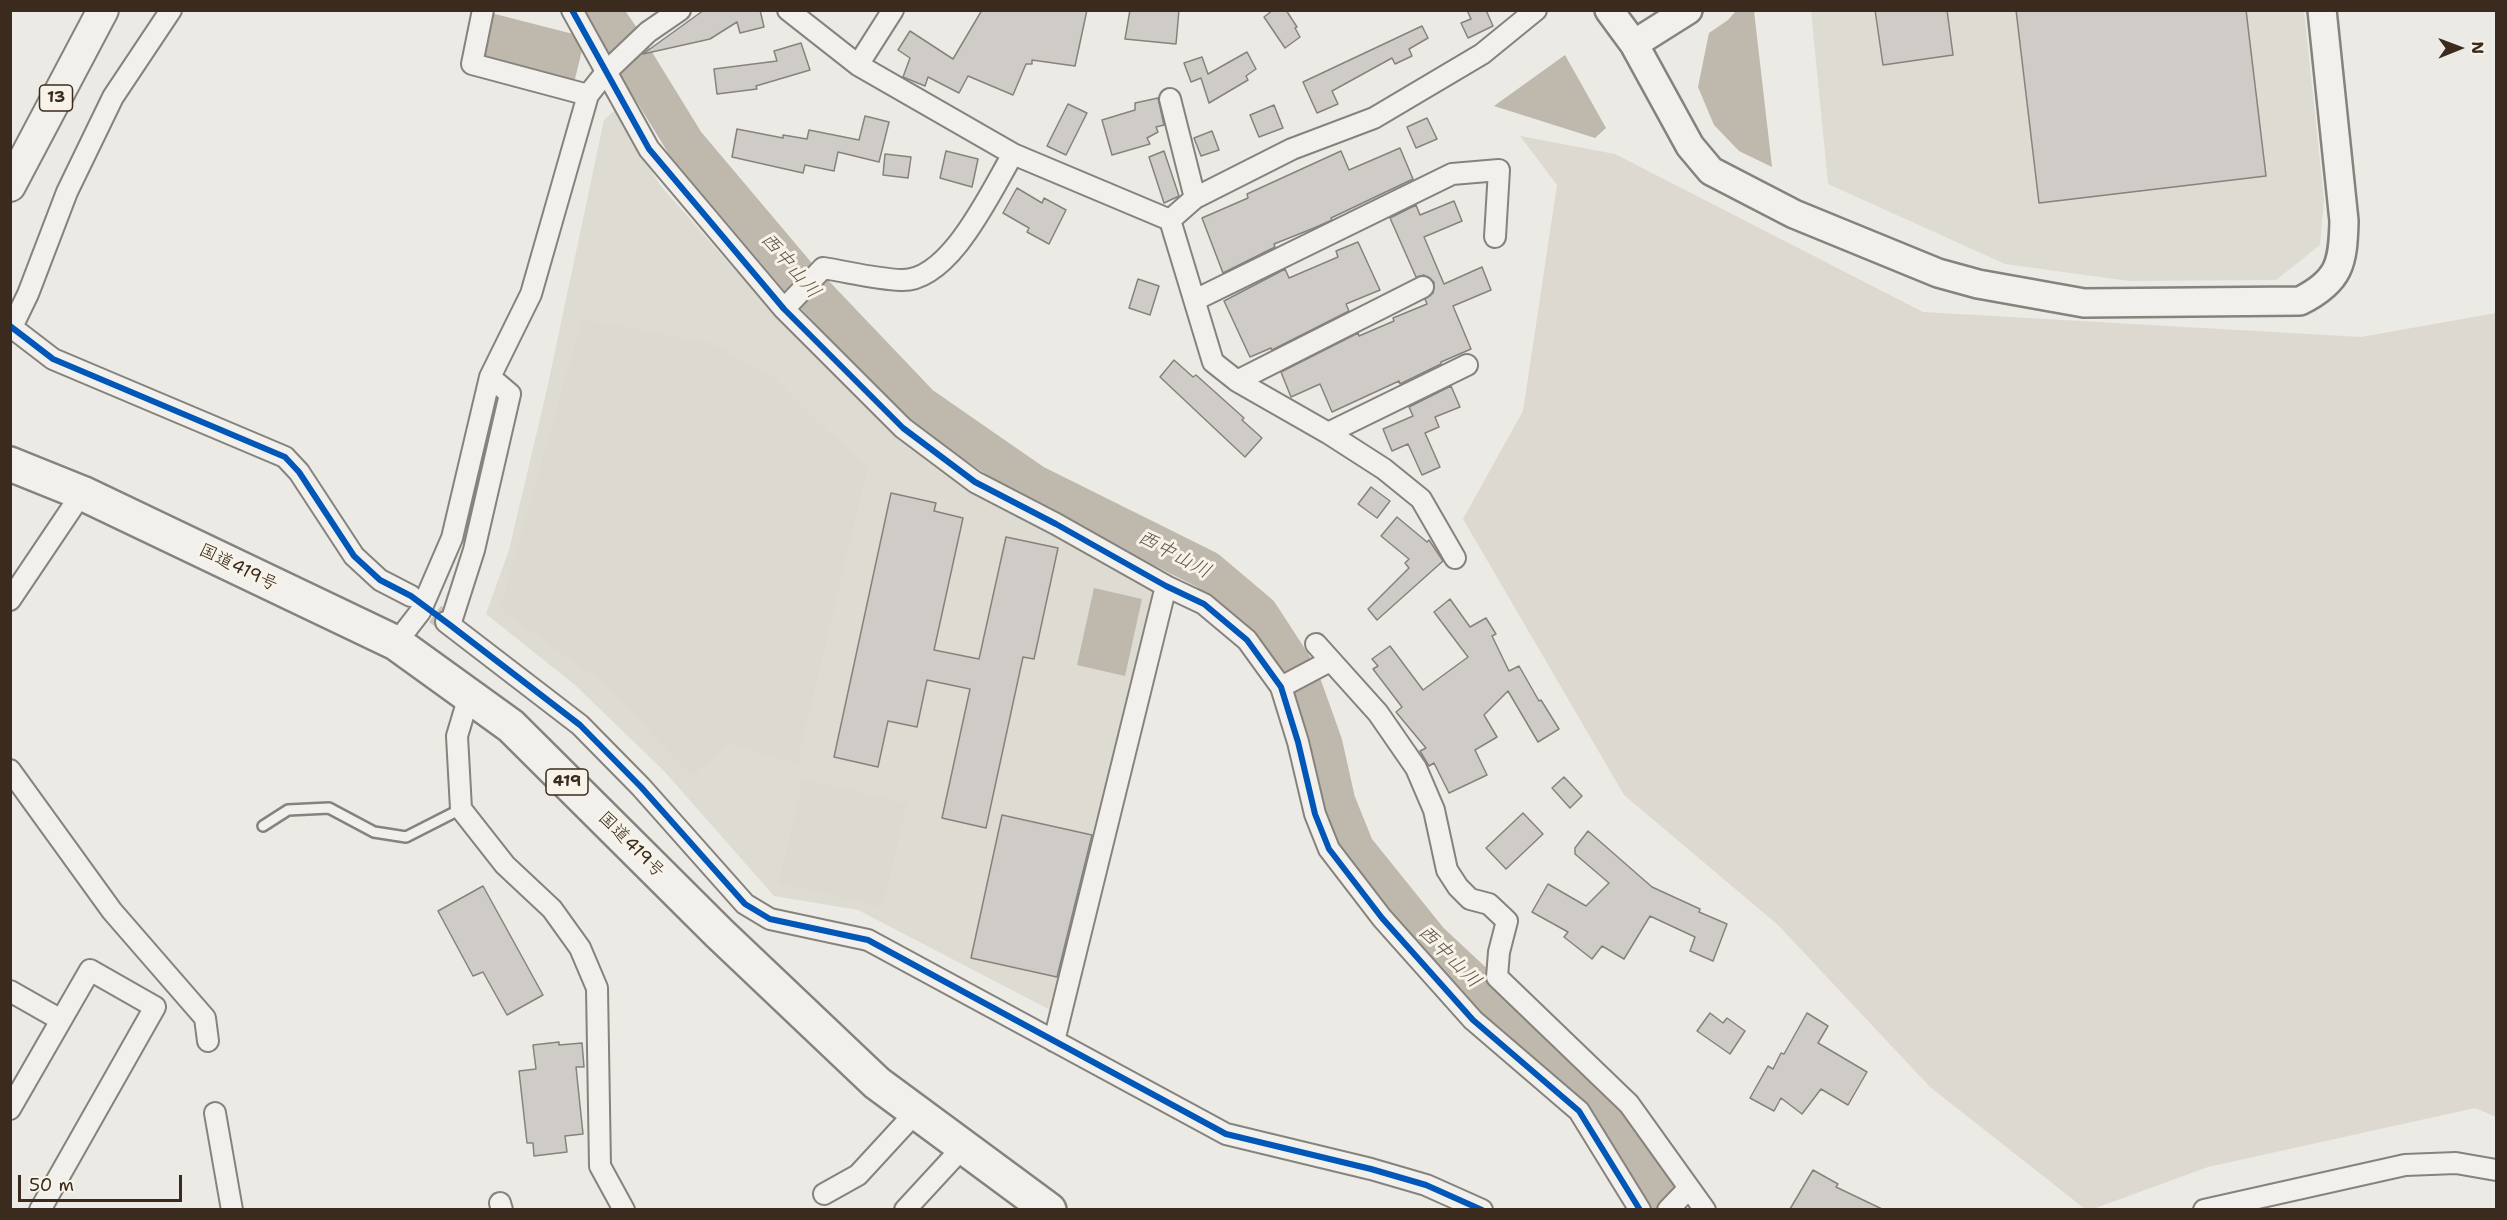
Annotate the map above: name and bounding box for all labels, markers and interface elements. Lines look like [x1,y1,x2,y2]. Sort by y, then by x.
north arrow [2429,18,2489,78]
text: N [2467,41,2488,54]
road number: 13 [40,85,72,111]
water label: 西中山川 [755,228,825,304]
water label: 西中山川 [1133,526,1215,584]
street label: 国道419号 [195,540,281,596]
road number: 419 [546,769,588,795]
street label: 国道419号 [593,807,669,883]
water label: 西中山川 [1412,920,1486,994]
scale bar [21,1163,184,1201]
text: 50 m [29,1173,74,1197]

